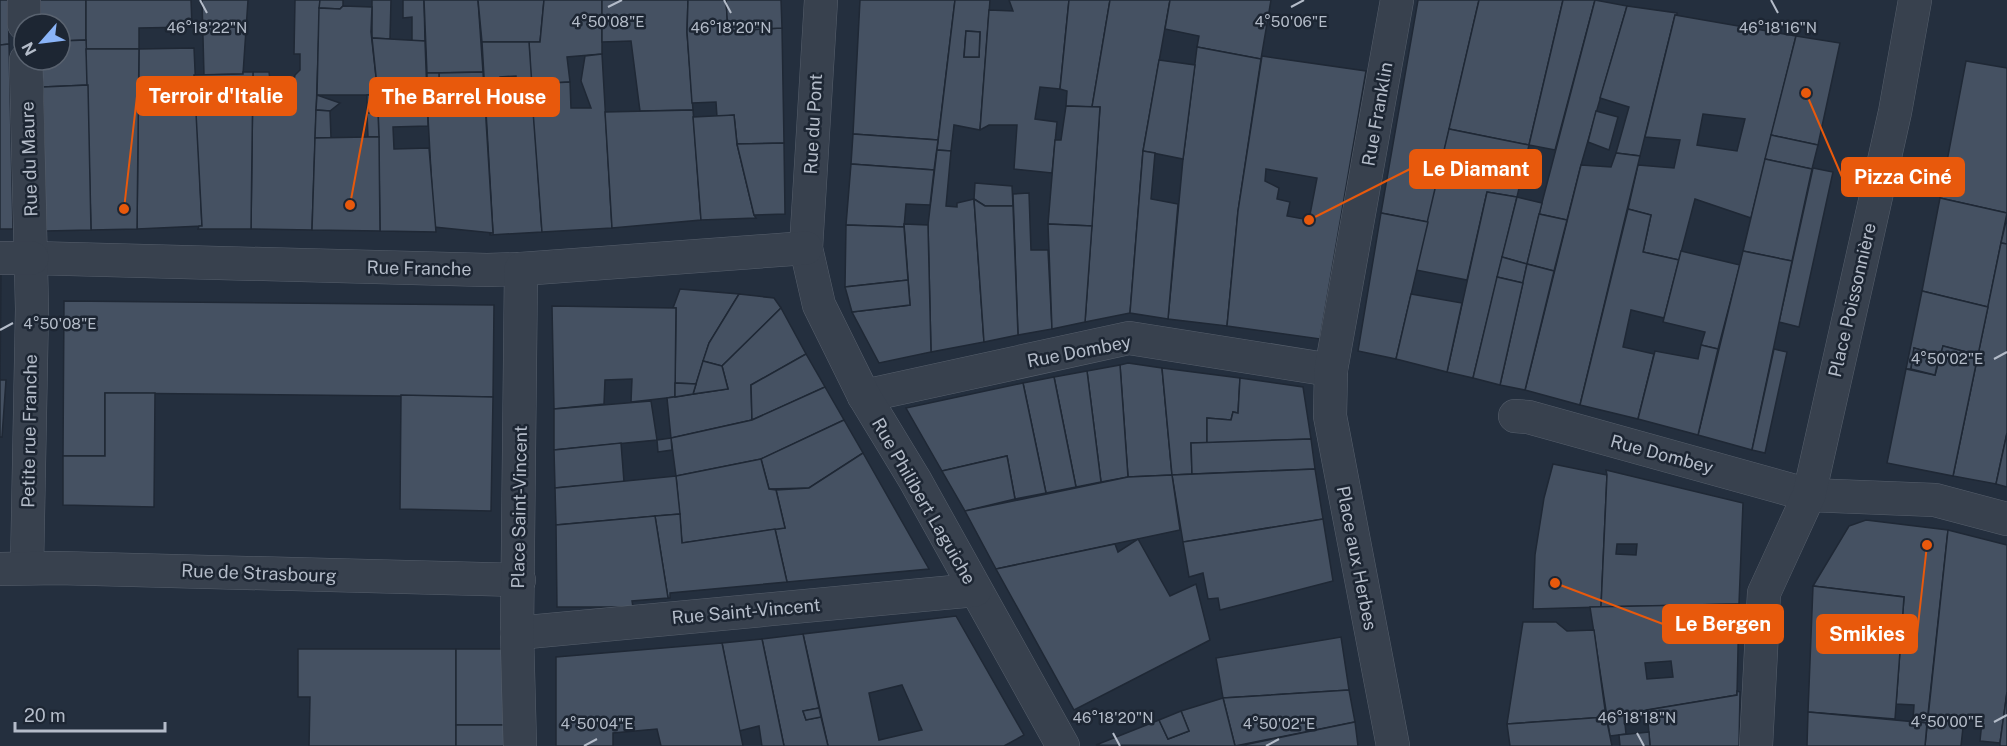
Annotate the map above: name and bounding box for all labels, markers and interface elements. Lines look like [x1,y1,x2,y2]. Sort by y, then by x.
north arrow [12,12,72,72]
text: 4°50'08"E [571,13,645,30]
text: 4°50'06"E [1255,13,1328,30]
text: 46°18'22"N [167,19,247,36]
text: 46°18'20"N [690,19,772,36]
text: 46°18'16"N [1739,19,1817,36]
text: N [18,39,41,59]
street label: Rue Franklin [1358,60,1396,168]
street label: Rue du Pont [800,73,826,175]
callout: Terroir d'Italie [137,77,296,115]
callout: The Barrel House [370,78,559,116]
text: Terroir d'Italie [149,84,283,108]
text: The Barrel House [382,85,546,109]
street label: Rue du Maure [16,101,42,217]
callout: Le Diamant [1410,150,1541,188]
text: Le Diamant [1422,157,1530,181]
callout: Pizza Ciné [1842,158,1964,196]
text: Pizza Ciné [1854,165,1952,189]
street label: Place Poissonnière [1824,221,1880,379]
street label: Rue Franche [366,257,472,279]
text: 4°50'08"E [23,315,97,332]
street label: Rue Dombey [1025,331,1133,371]
text: 4°50'02"E [1911,350,1983,367]
street label: Petite rue Franche [17,354,41,508]
street label: Rue Philibert Laguiche [868,414,980,588]
street label: Place Saint-Vincent [507,425,531,589]
street label: Rue Dombey [1608,430,1716,478]
street label: Place aux Herbes [1333,484,1381,632]
street label: Rue de Strasbourg [181,560,337,586]
street label: Rue Saint-Vincent [671,594,821,628]
callout: Le Bergen [1663,605,1783,643]
text: Le Bergen [1675,612,1771,636]
callout: Smikies [1817,615,1917,653]
text: Smikies [1829,622,1905,646]
scale bar [15,695,165,733]
text: 20 m [24,705,66,726]
text: 46°18'20"N [1072,709,1154,726]
text: 46°18'18"N [1598,709,1676,726]
text: 4°50'00"E [1911,713,1983,730]
text: 4°50'04"E [560,715,634,732]
text: 4°50'02"E [1243,715,1315,732]

